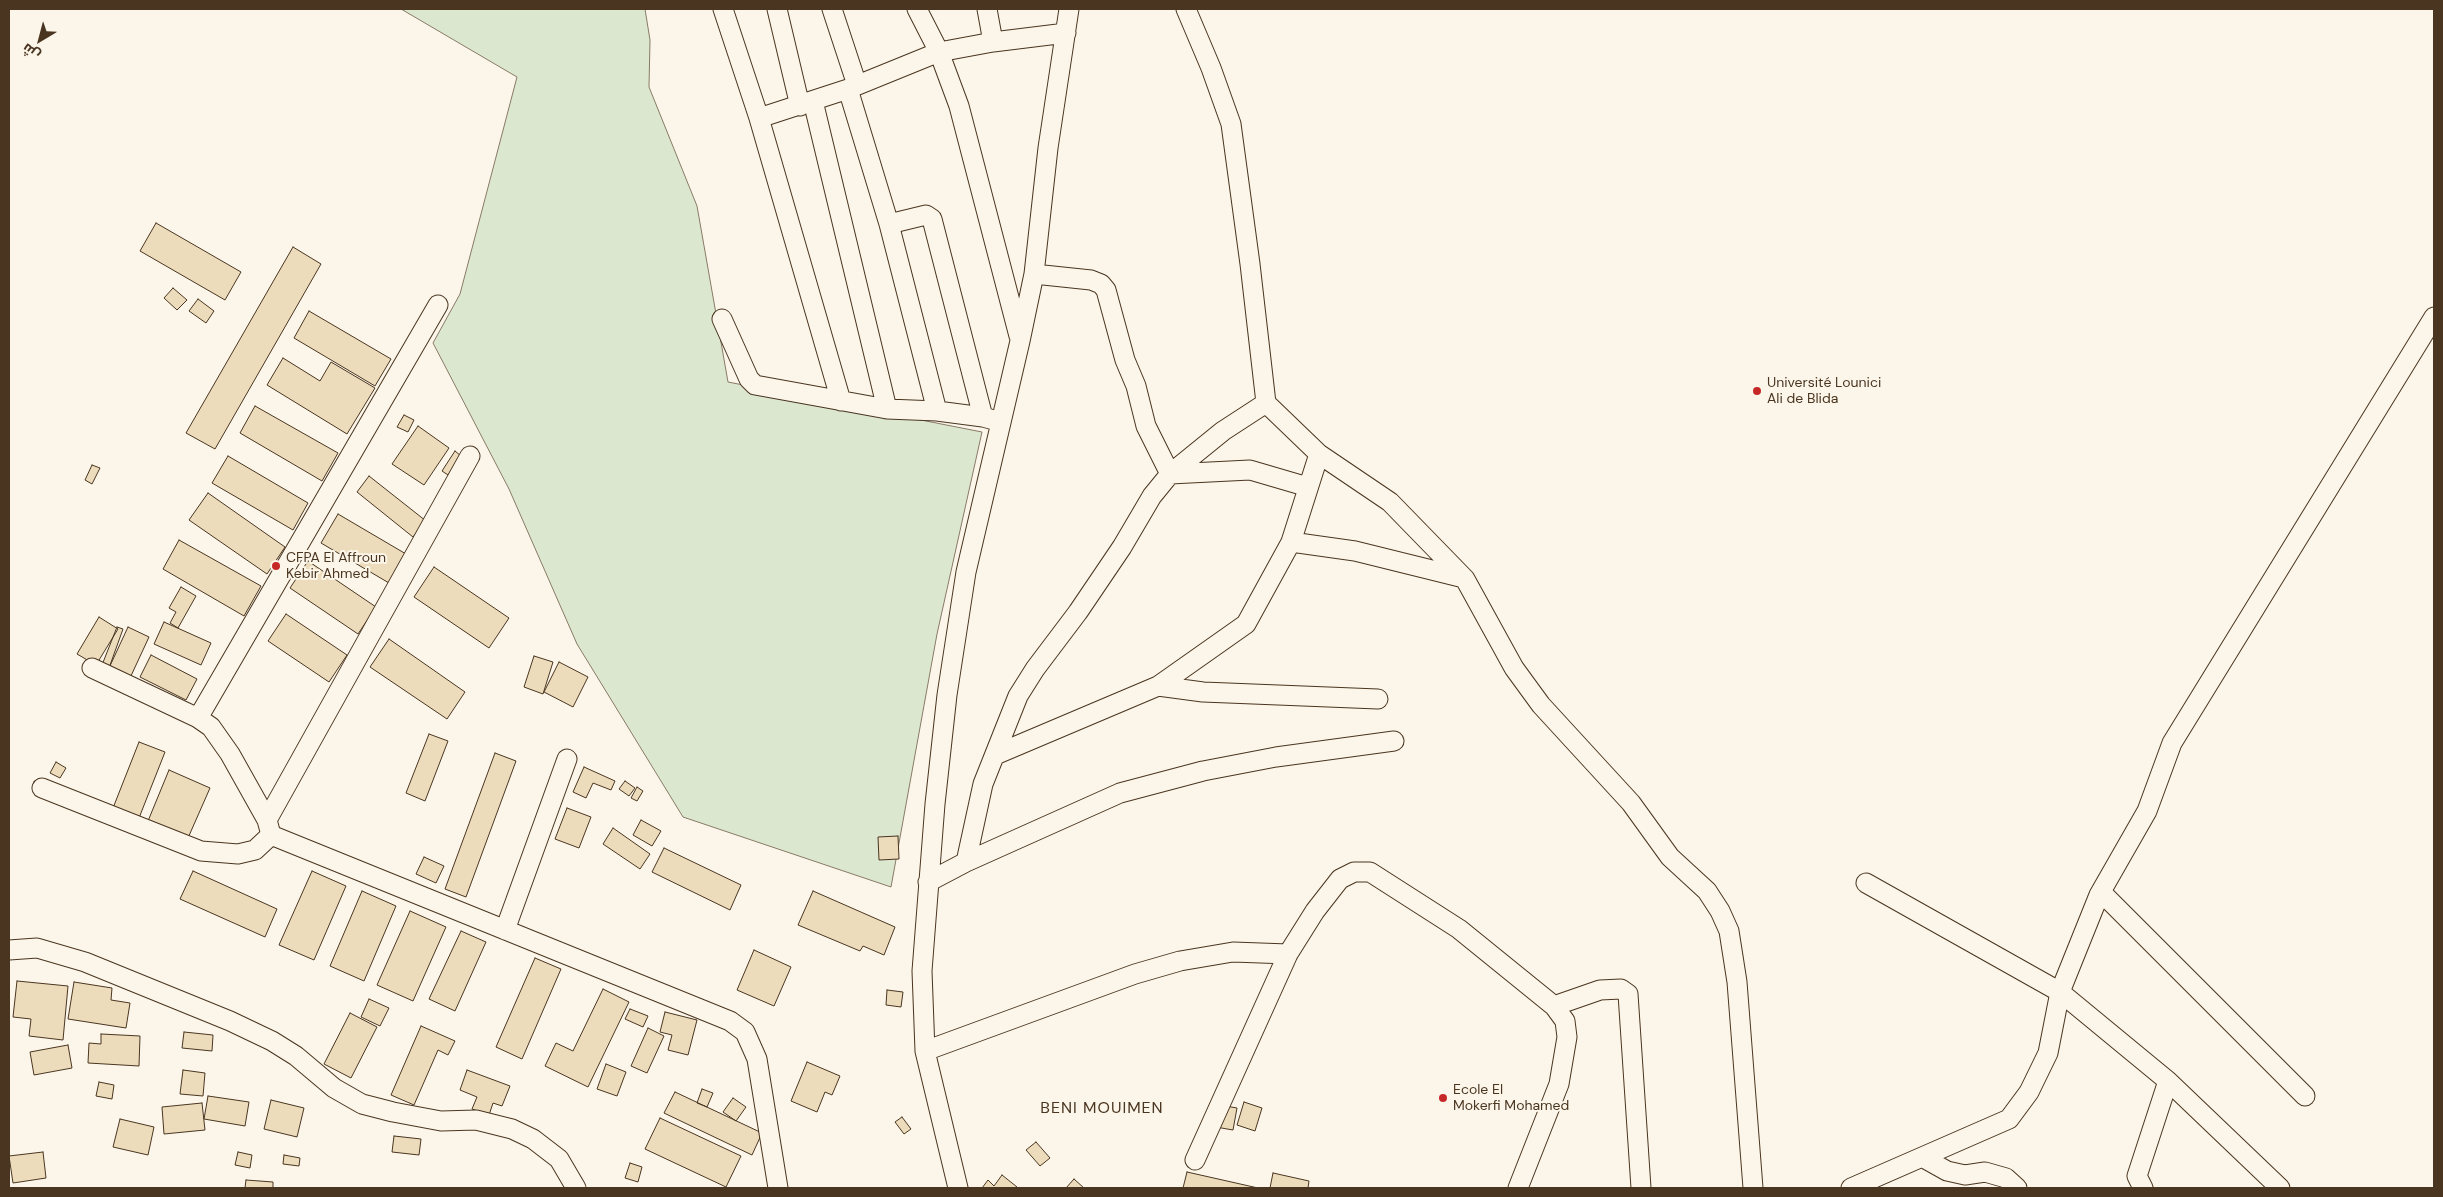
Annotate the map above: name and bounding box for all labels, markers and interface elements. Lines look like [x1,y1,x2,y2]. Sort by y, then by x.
north arrow [15,15,65,65]
text: ش [18,39,44,65]
place label: Université Lounici Ali de Blida [1767,375,1881,408]
marker: Université Lounici Ali de Blida [1751,385,1763,397]
place label: CFPA El Affroun Kebir Ahmed [286,550,386,582]
marker: CFPA El Affroun Kebir Ahmed [270,560,282,572]
place label: Ecole El Mokerfi Mohamed [1453,1082,1569,1114]
marker: Ecole El Mokerfi Mohamed [1437,1092,1449,1104]
district label: BENI MOUIMEN [1039,1099,1165,1119]

